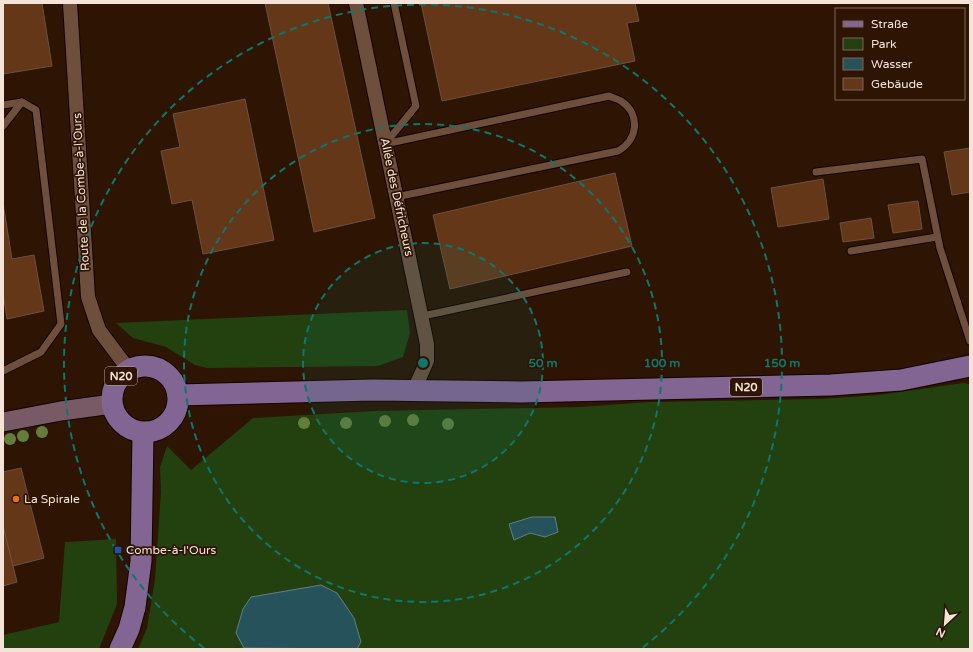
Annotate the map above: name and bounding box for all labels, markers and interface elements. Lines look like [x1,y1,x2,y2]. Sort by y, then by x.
legend [835,8,965,100]
text: Straße [871,17,908,31]
text: Park [871,37,897,51]
text: Wasser [871,57,913,71]
text: Gebäude [871,77,923,91]
street label: Route de la Combe-à-l'Ours [70,112,92,271]
street label: Allée des Défricheurs [378,137,416,258]
centre of rings [416,356,430,370]
text: 50 m [528,356,558,370]
text: 100 m [644,356,680,370]
text: 150 m [764,356,800,370]
road number: N20 [105,367,137,385]
road number: N20 [730,378,762,396]
place label: La Spirale [24,492,80,506]
marker: La Spirale [11,494,21,504]
place label: Combe-à-l'Ours [126,543,217,557]
marker: Combe-à-l'Ours [113,545,123,555]
north arrow [925,604,965,644]
text: N [934,625,948,640]

